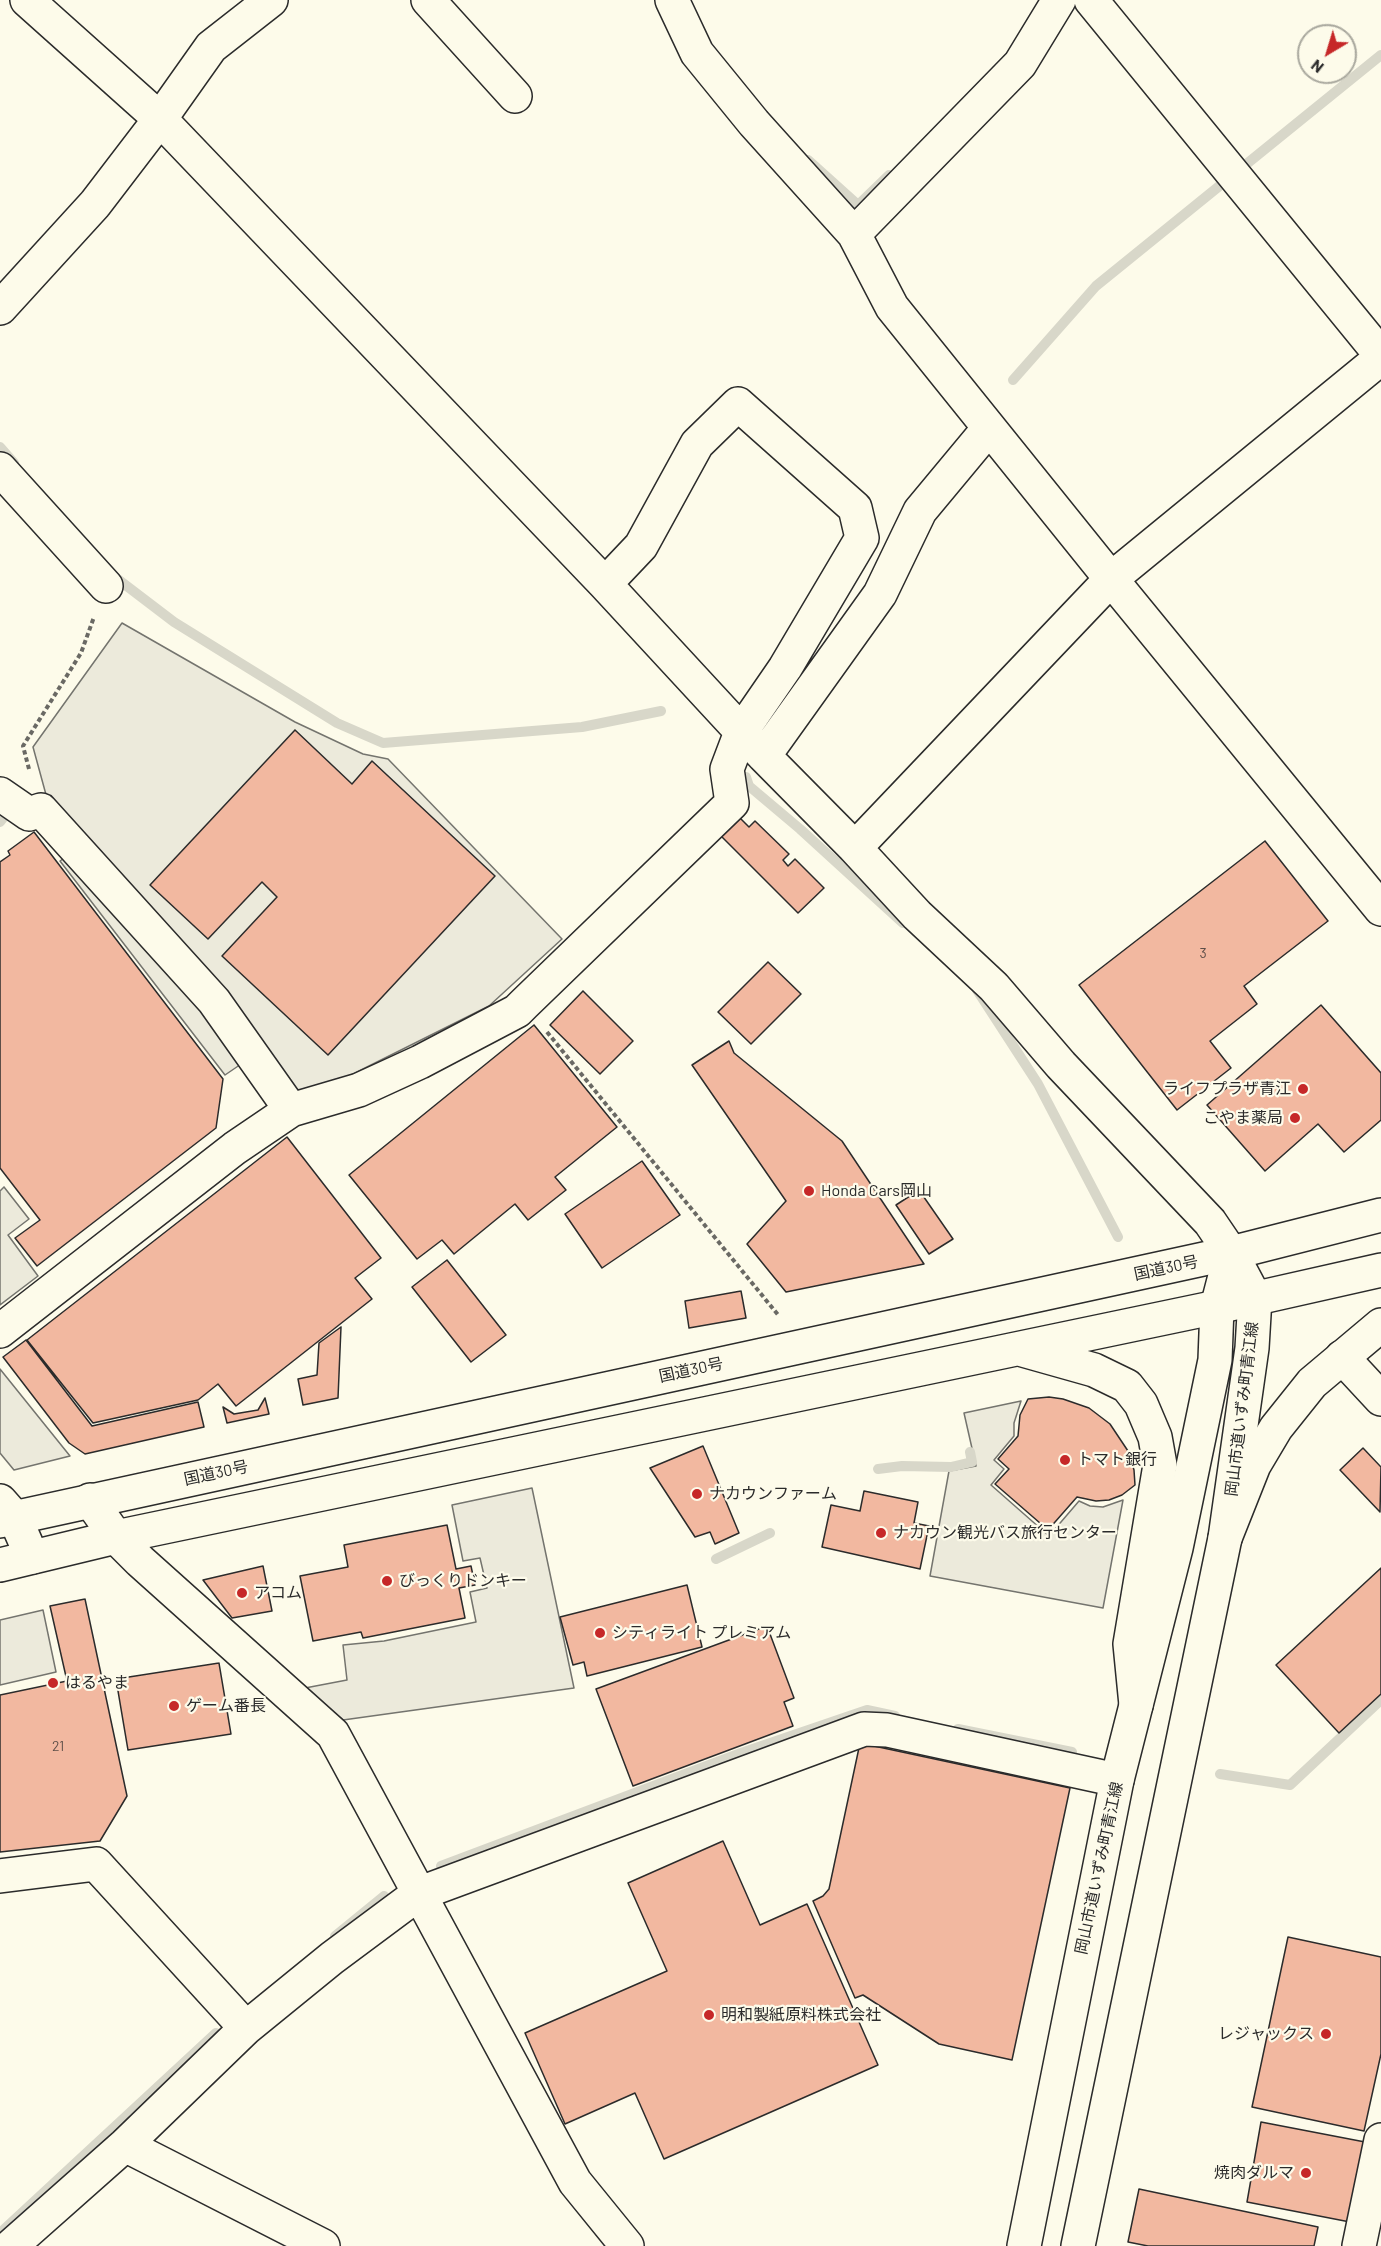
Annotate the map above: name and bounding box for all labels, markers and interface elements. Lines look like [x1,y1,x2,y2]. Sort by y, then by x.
north arrow [1297,24,1357,84]
text: N [1307,56,1327,78]
house number: 3 [1199,945,1207,961]
place label: ライフプラザ青江 [1163,1079,1291,1099]
marker: ライフプラザ青江 [1296,1082,1310,1096]
place label: こやま薬局 [1203,1108,1283,1128]
marker: こやま薬局 [1288,1111,1302,1125]
place label: Honda Cars岡山 [821,1181,932,1201]
marker: Honda Cars岡山 [802,1184,816,1198]
street label: 国道30号 [1132,1252,1200,1284]
street label: 岡山市道いずみ町青江線 [1222,1320,1262,1498]
street label: 国道30号 [657,1354,725,1386]
place label: トマト銀行 [1077,1450,1157,1470]
marker: トマト銀行 [1058,1453,1072,1467]
street label: 国道30号 [182,1457,250,1489]
place label: ナカウンファーム [709,1484,837,1504]
marker: ナカウンファーム [690,1487,704,1501]
place label: ナカウン観光バス旅行センター [893,1523,1117,1543]
marker: ナカウン観光バス旅行センター [874,1526,888,1540]
place label: びっくりドンキー [399,1571,527,1591]
marker: びっくりドンキー [380,1574,394,1588]
place label: アコム [254,1583,302,1603]
marker: アコム [235,1586,249,1600]
place label: シティライト プレミアム [612,1623,791,1643]
marker: シティライト プレミアム [593,1626,607,1640]
place label: はるやま [65,1673,129,1693]
marker: はるやま [46,1676,60,1690]
place label: ゲーム番長 [186,1696,266,1716]
marker: ゲーム番長 [167,1699,181,1713]
house number: 21 [52,1738,64,1754]
street label: 岡山市道いずみ町青江線 [1071,1780,1127,1956]
place label: 明和製紙原料株式会社 [721,2005,881,2025]
marker: 明和製紙原料株式会社 [702,2008,716,2022]
place label: レジャックス [1218,2024,1314,2044]
marker: レジャックス [1319,2027,1333,2041]
place label: 焼肉ダルマ [1214,2163,1294,2183]
marker: 焼肉ダルマ [1299,2166,1313,2180]

